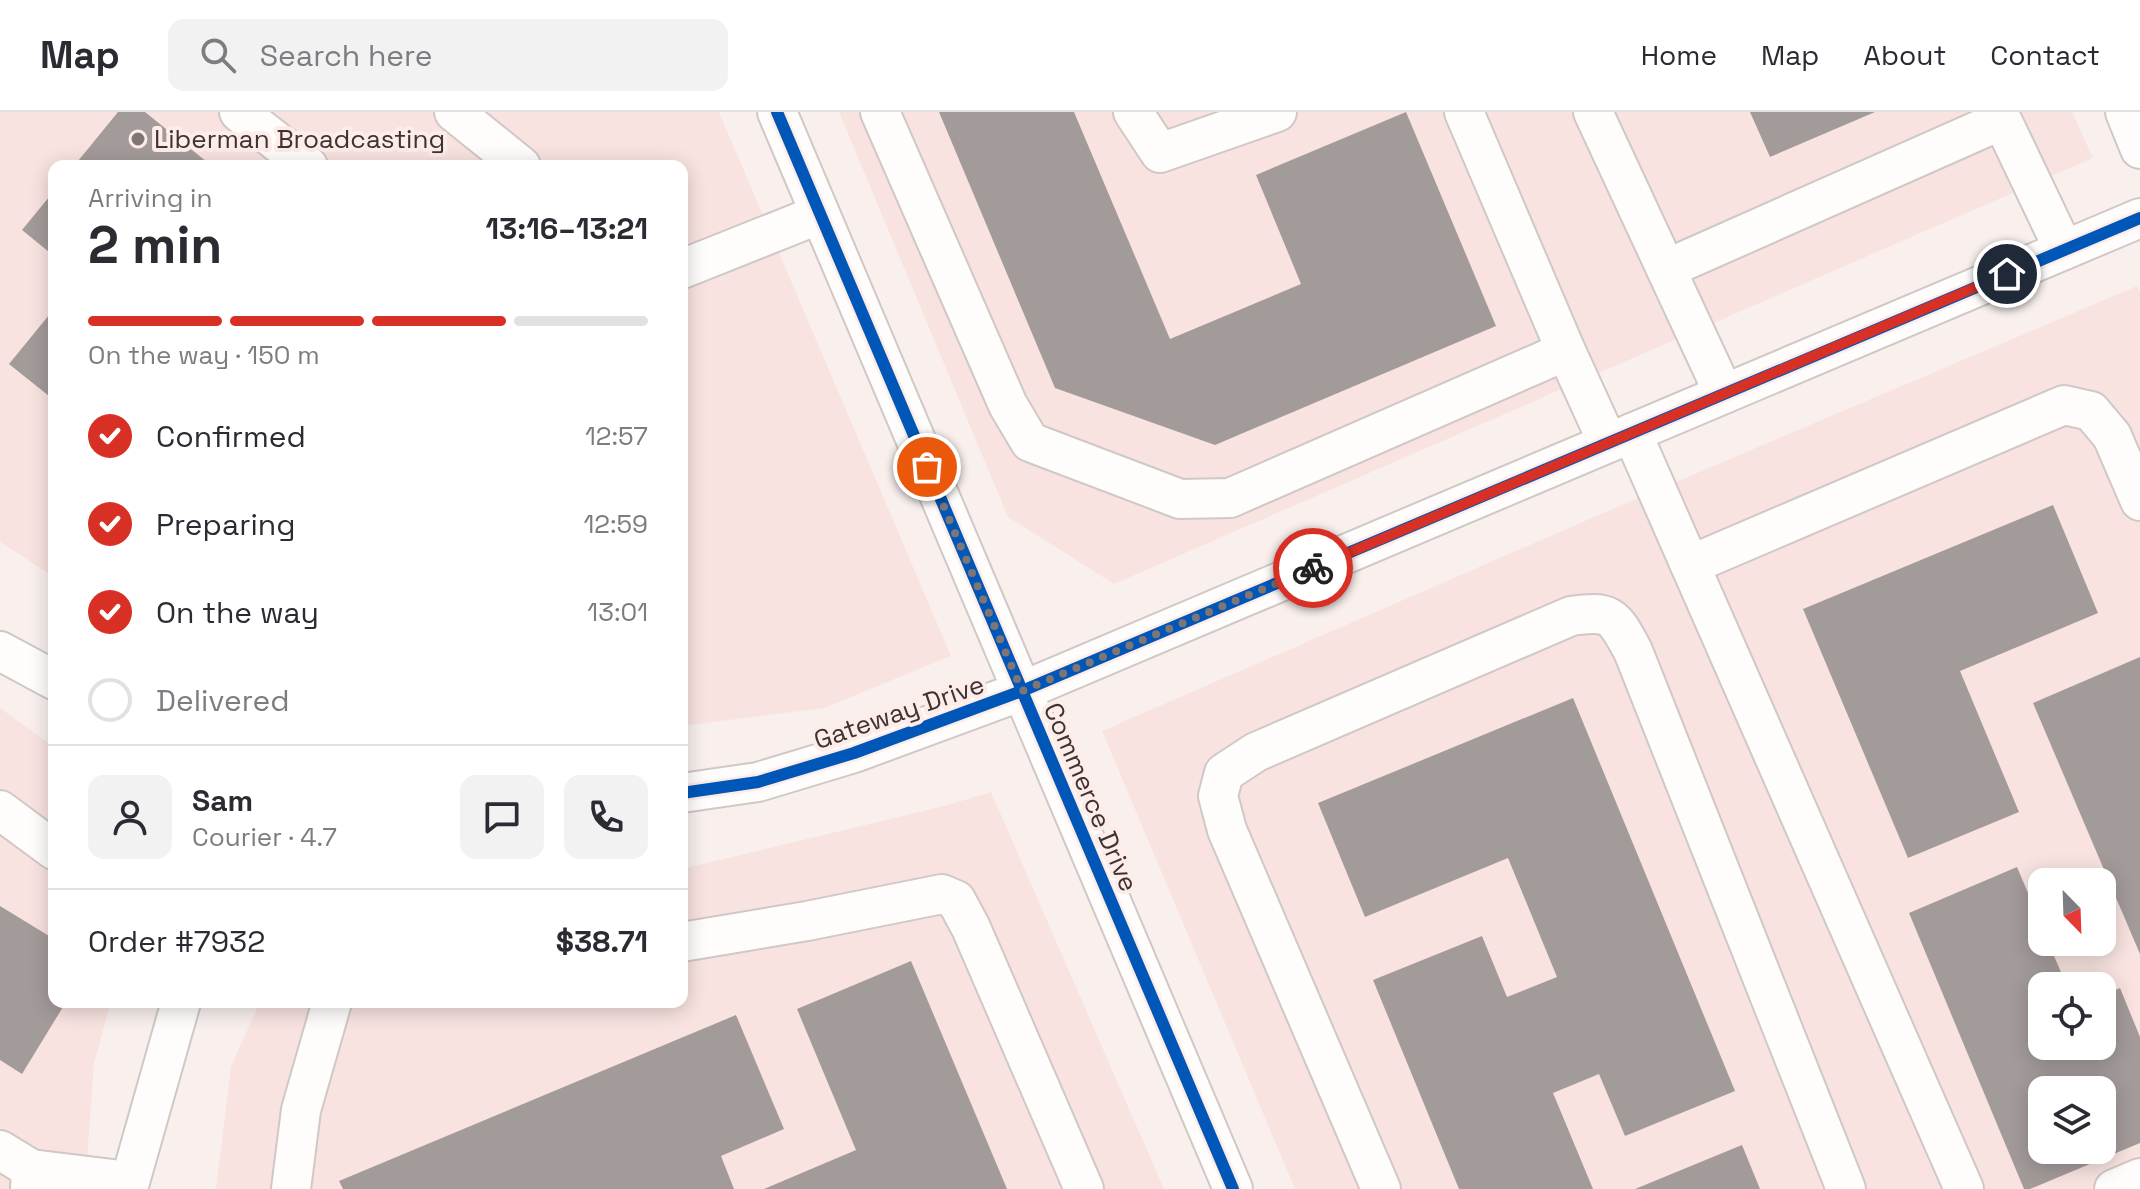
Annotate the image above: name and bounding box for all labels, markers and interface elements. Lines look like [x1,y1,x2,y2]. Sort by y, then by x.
search box [168,19,728,91]
text: Map [40,31,120,79]
icon: search [196,33,240,77]
text: Search here [260,36,433,75]
text: Home [1641,37,1717,73]
text: Map [1761,37,1819,73]
text: About [1863,37,1946,73]
text: Contact [1990,37,2100,73]
place label: Liberman Broadcasting [154,122,445,156]
marker: Liberman Broadcasting [129,130,147,148]
text: Arriving in [88,181,212,215]
text: 13:16–13:21 [486,209,648,248]
text: 2 min [88,212,222,278]
pin [1973,240,2041,308]
icon: home [1985,252,2029,296]
text: On the way · 150 m [88,338,320,372]
icon: check [88,414,132,458]
text: Confirmed [156,417,306,456]
text: 12:57 [585,419,648,453]
pin [893,433,961,501]
icon: bag [905,445,949,489]
icon: check [88,502,132,546]
text: Preparing [156,505,295,544]
text: 12:59 [583,507,648,541]
courier [1273,528,1353,608]
icon: bike [1291,546,1335,590]
icon: check [88,590,132,634]
text: On the way [156,593,319,632]
text: 13:01 [587,595,648,629]
street label: Gateway Drive [809,667,989,757]
text: Delivered [156,681,290,720]
street label: Commerce Drive [1036,697,1146,897]
button: person [88,775,172,859]
button: chat [460,775,544,859]
button: phone [564,775,648,859]
text: Sam [192,781,253,820]
text: Courier · 4.7 [192,820,337,854]
north arrow [2028,868,2116,956]
map controls [2028,868,2116,1164]
text: Order #7932 [88,922,265,961]
text: $38.71 [556,922,648,961]
button: locate [2028,972,2116,1060]
button: layers [2028,1076,2116,1164]

